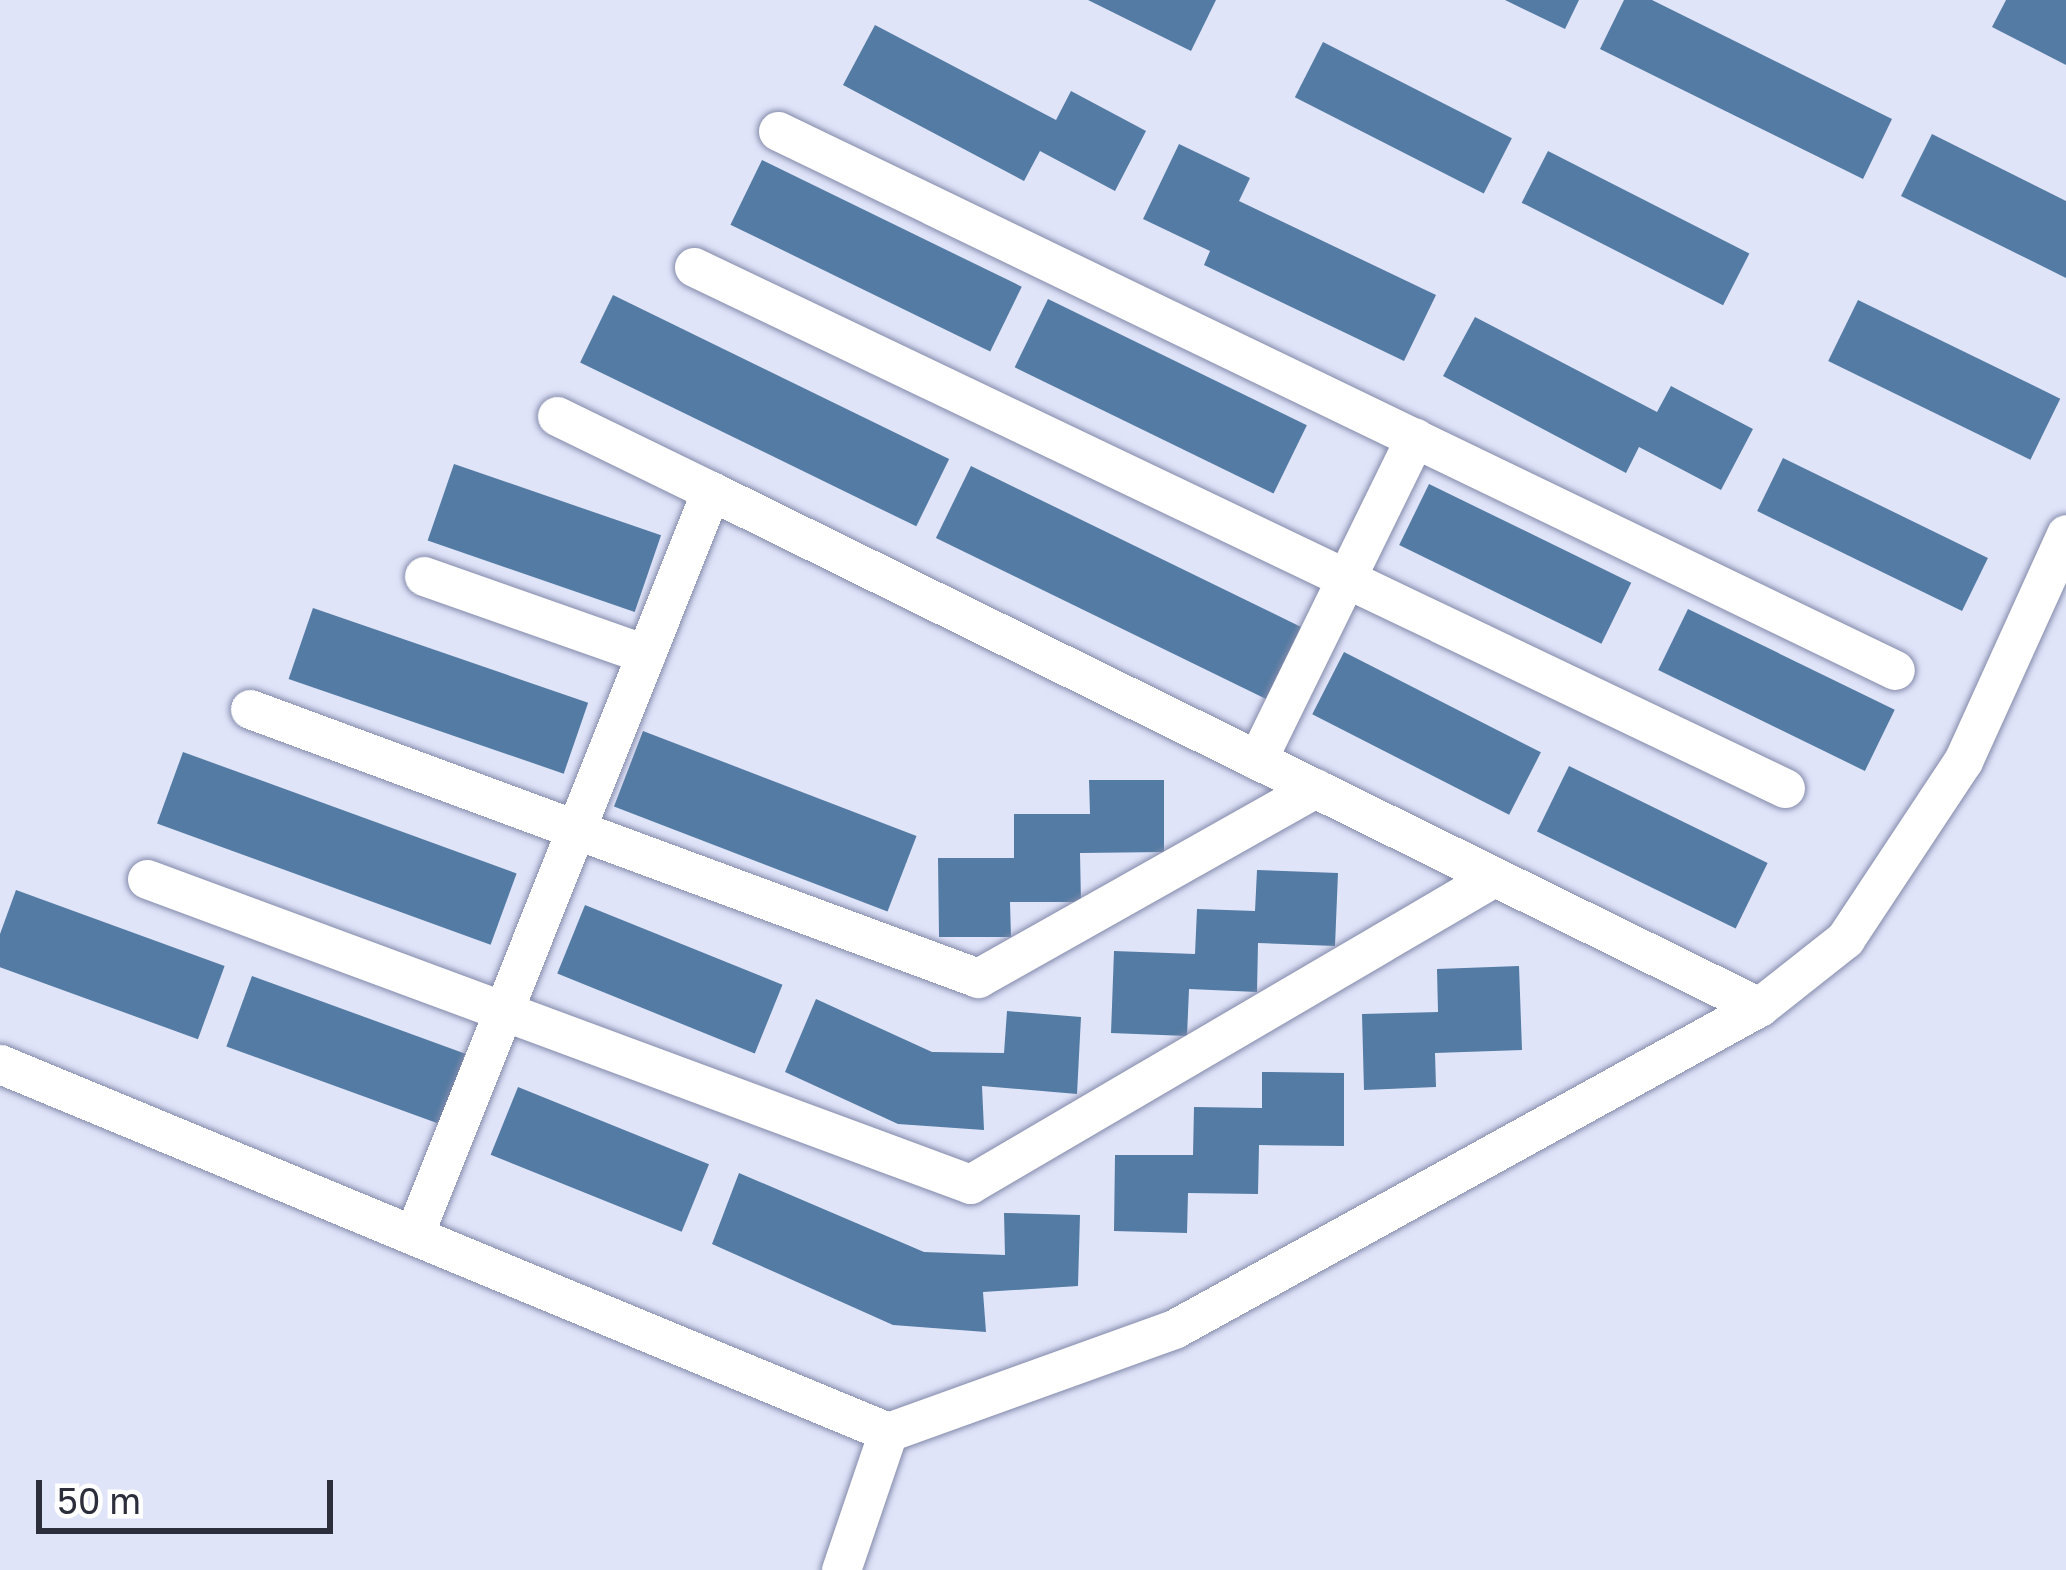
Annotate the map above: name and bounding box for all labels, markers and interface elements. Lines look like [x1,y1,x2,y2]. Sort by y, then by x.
scale bar [42,1456,339,1530]
text: 50 m [57,1479,141,1522]

